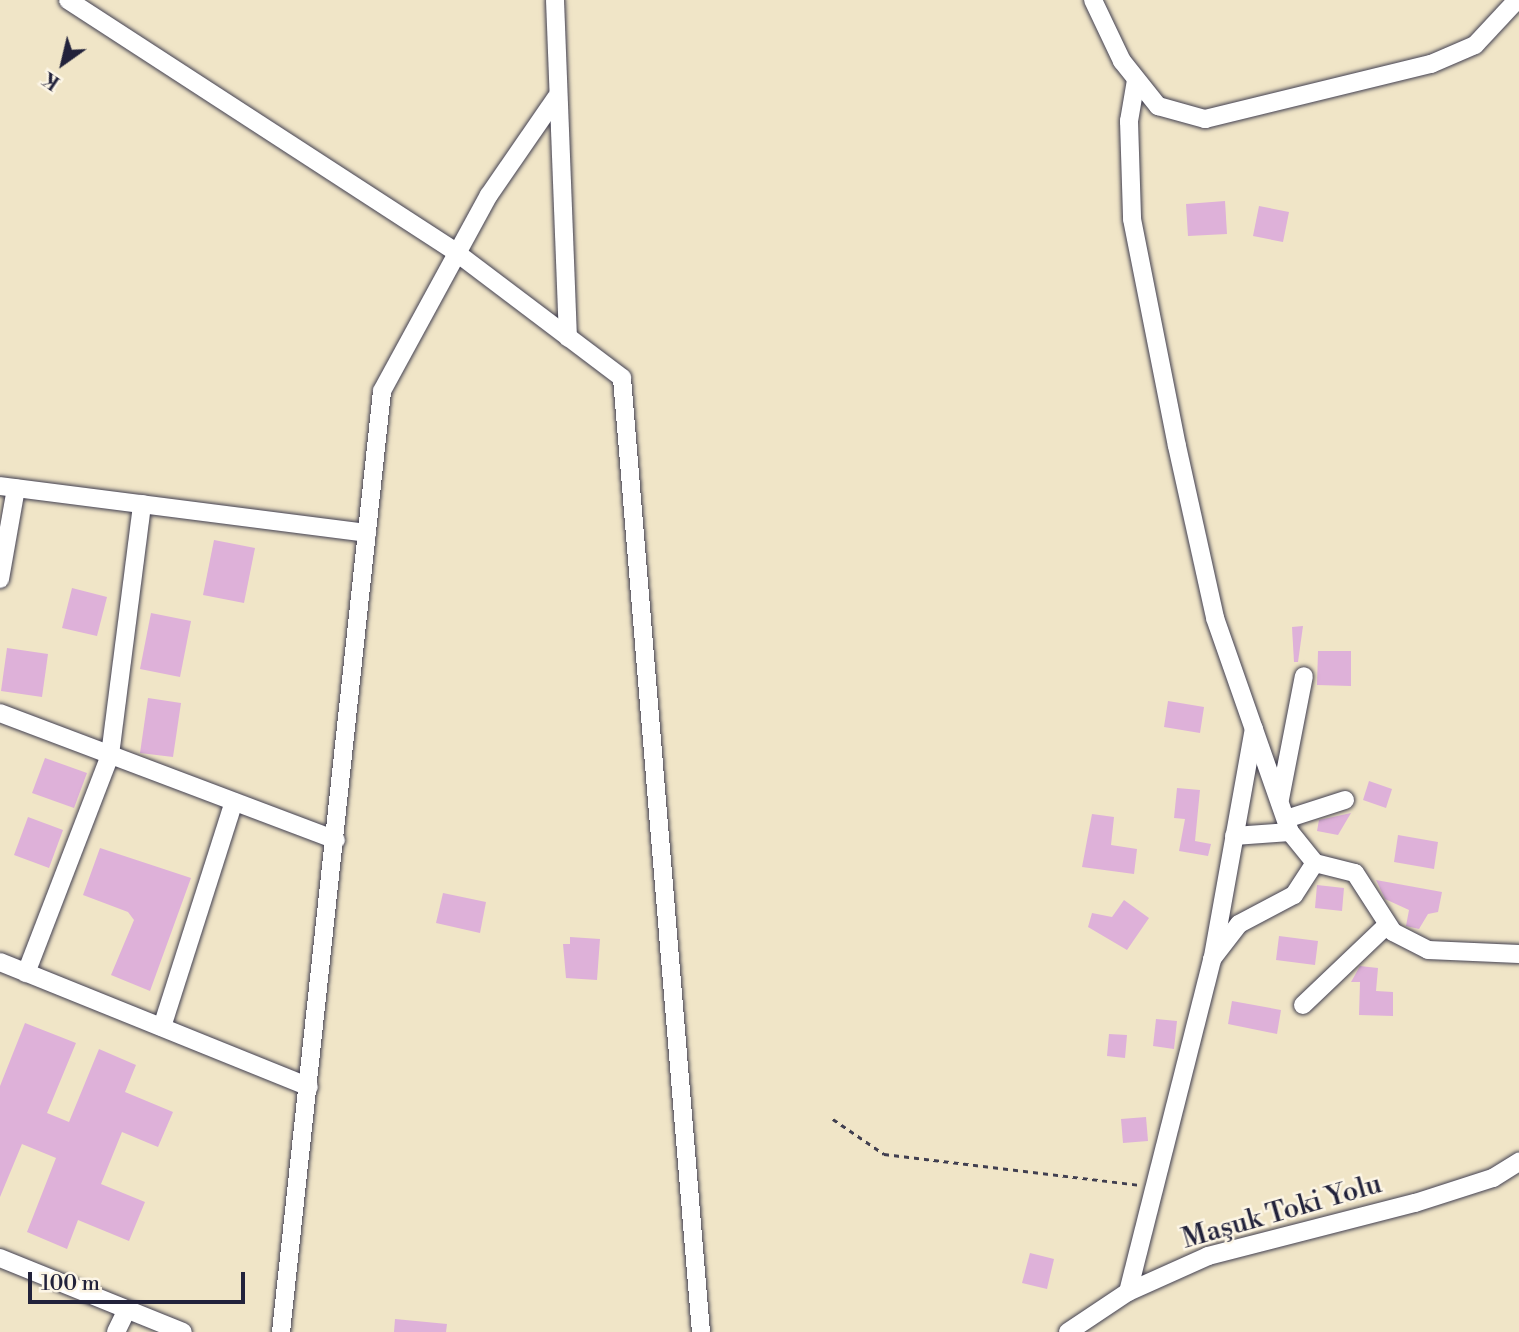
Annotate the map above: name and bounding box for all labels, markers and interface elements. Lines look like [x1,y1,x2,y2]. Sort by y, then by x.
north arrow [28,28,98,98]
text: K [38,66,64,95]
street label: Maşuk Toki Yolu [1178,1167,1386,1257]
scale bar [32,1258,248,1302]
text: 100 m [41,1271,100,1297]

